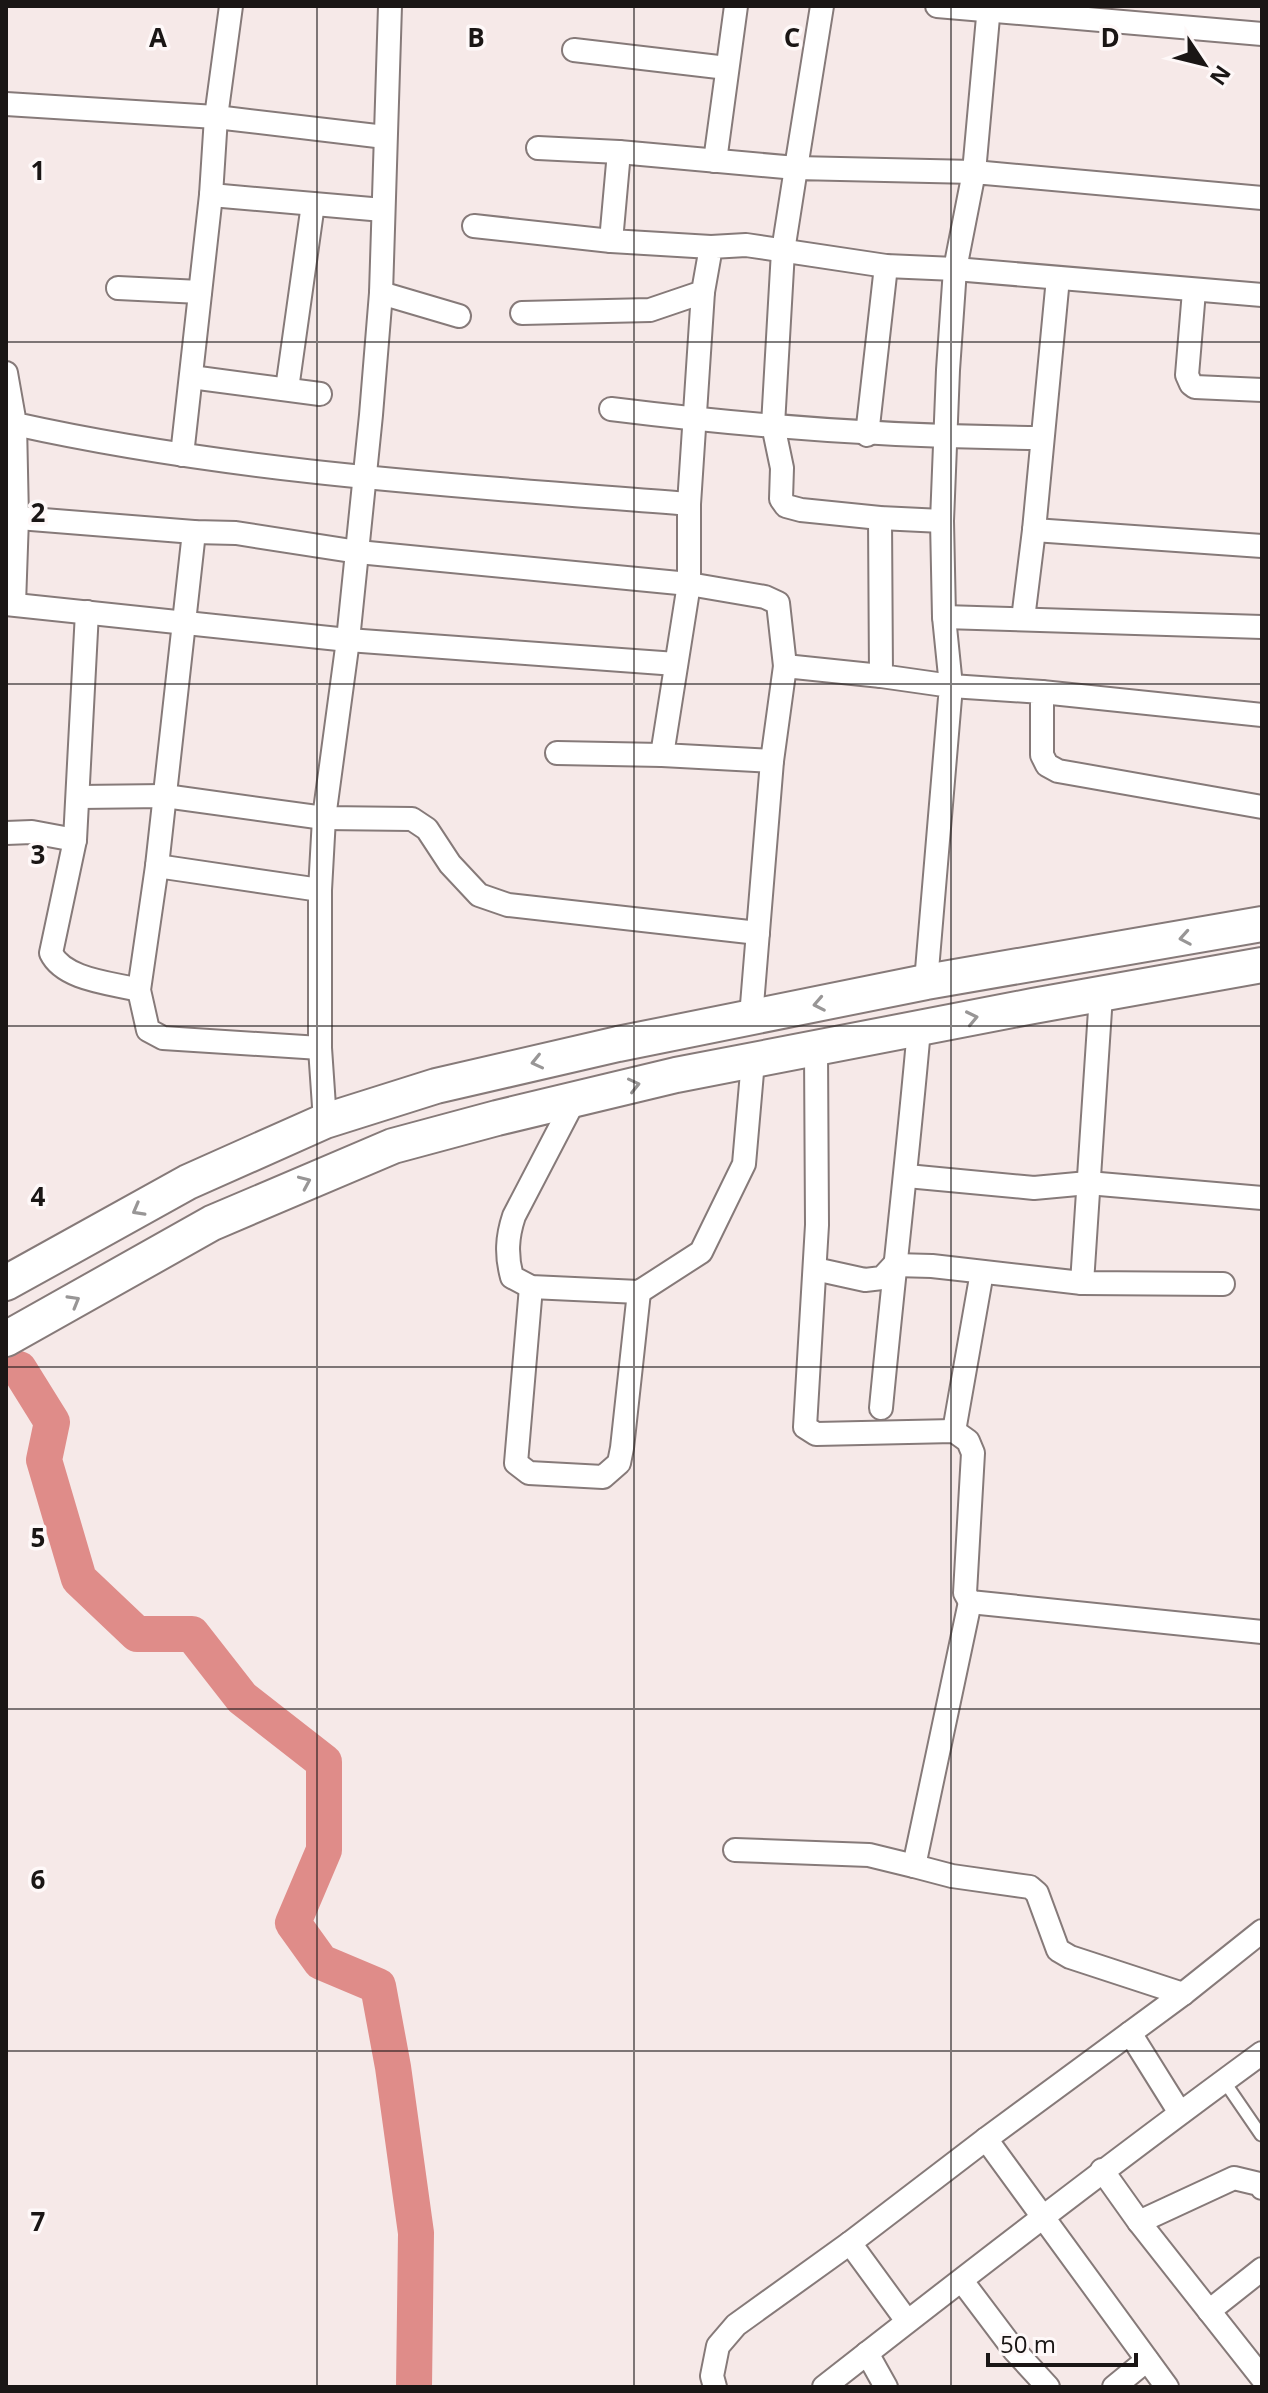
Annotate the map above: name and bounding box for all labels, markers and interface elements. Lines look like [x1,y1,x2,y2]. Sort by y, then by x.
text: A [149,19,167,55]
text: B [467,19,485,55]
text: C [784,19,800,55]
text: D [1100,19,1120,55]
north arrow [1164,24,1244,104]
text: N [1204,60,1239,92]
text: 1 [31,152,45,188]
text: 2 [31,494,46,530]
text: 3 [31,836,45,872]
one-way arrow [1178,928,1192,945]
one-way arrow [813,995,826,1012]
one-way arrow [964,1010,978,1027]
one-way arrow [531,1053,545,1070]
one-way arrow [627,1078,641,1095]
one-way arrow [297,1176,311,1192]
text: 4 [31,1178,46,1214]
one-way arrow [132,1200,146,1216]
one-way arrow [65,1295,80,1311]
text: 5 [31,1519,45,1555]
text: 6 [31,1861,46,1897]
text: 7 [31,2203,46,2239]
scale bar [988,2317,1136,2367]
text: 50 m [1000,2327,1056,2360]

